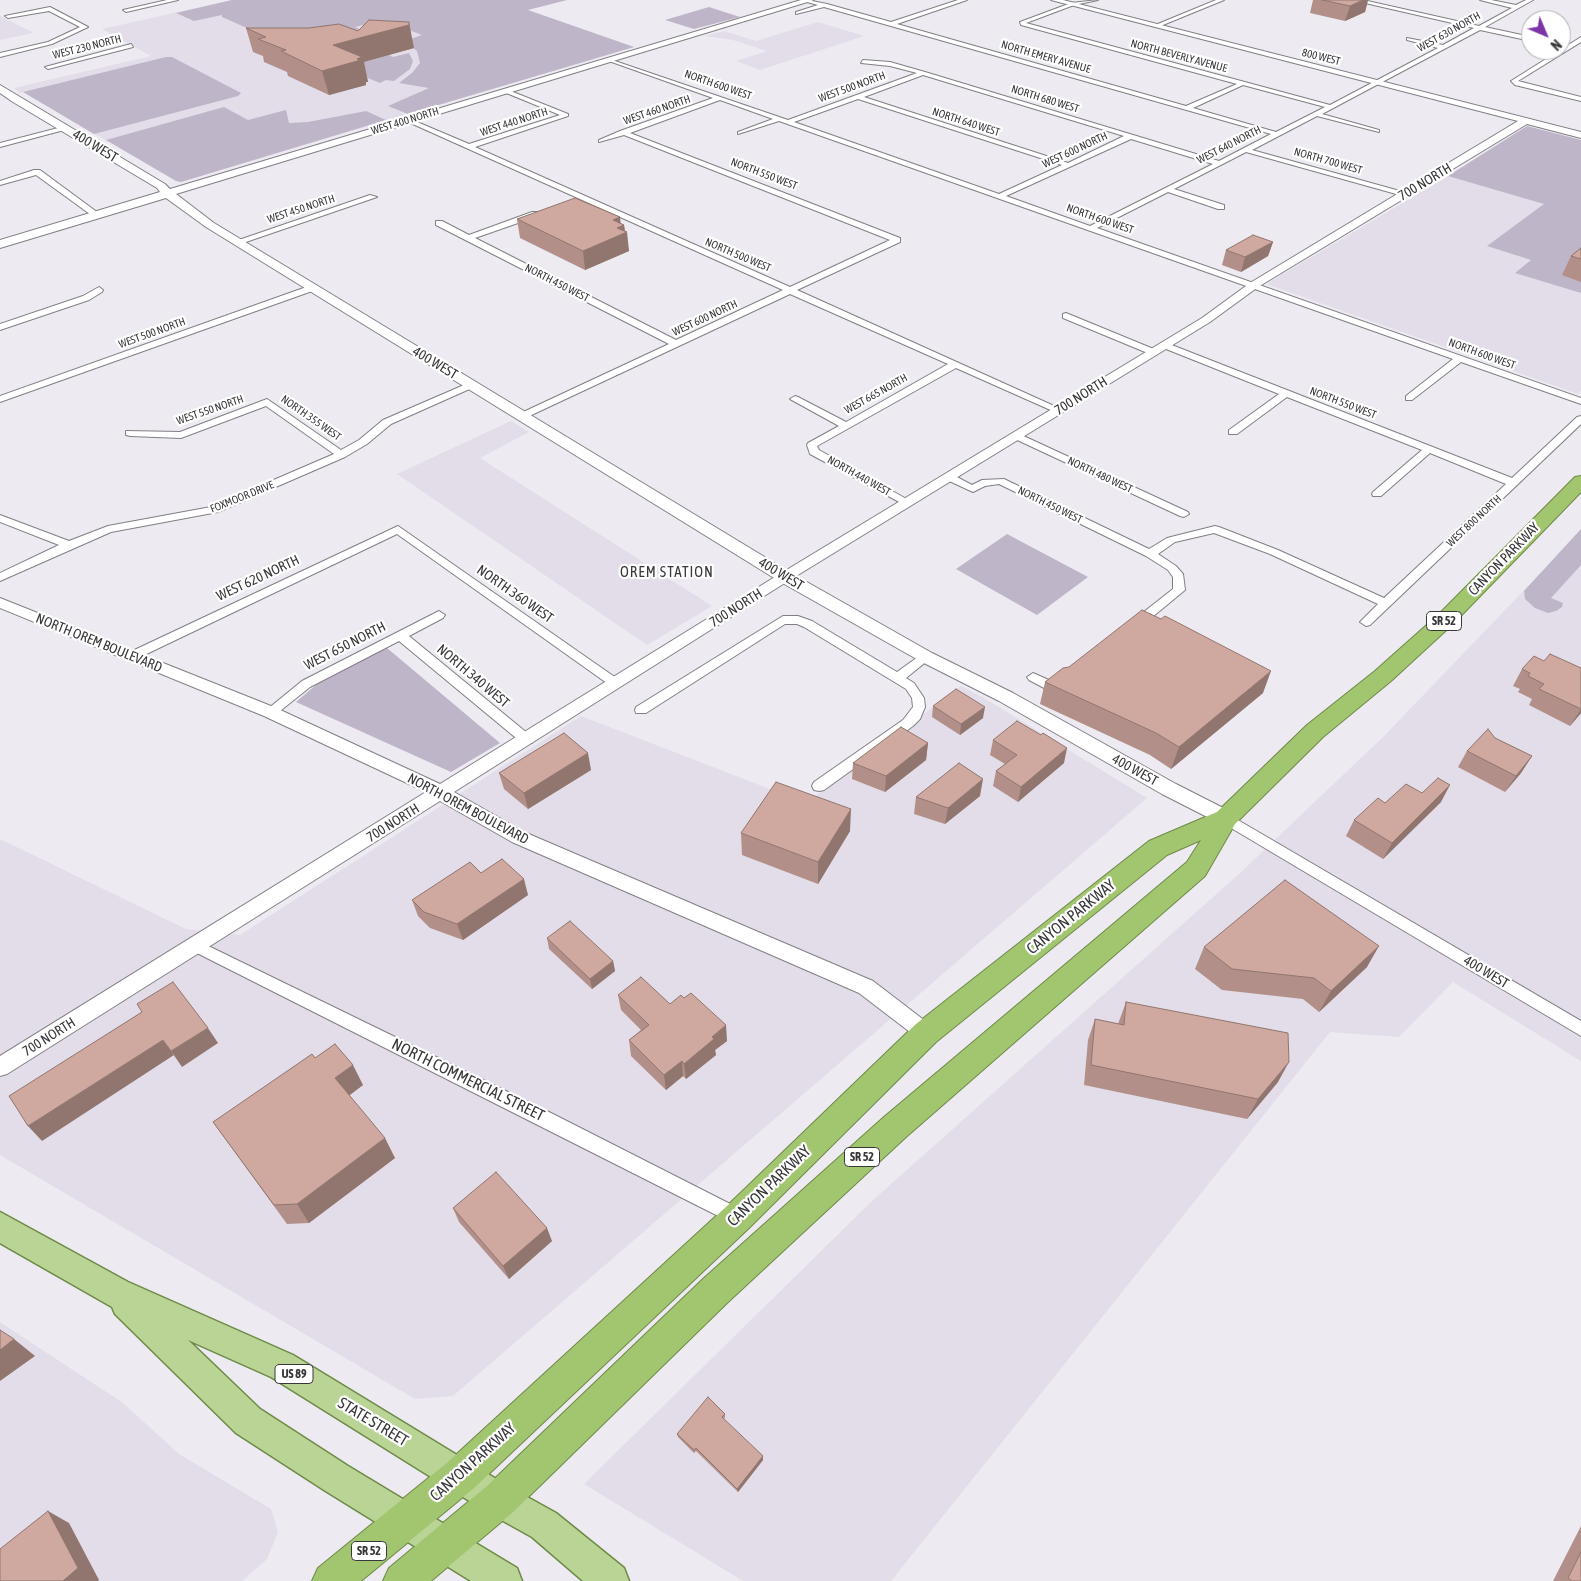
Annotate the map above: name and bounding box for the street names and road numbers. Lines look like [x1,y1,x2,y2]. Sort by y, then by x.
street label: WEST 630 NORTH [1415,9,1483,55]
street label: WEST 230 NORTH [51,32,123,62]
street label: NORTH BEVERLY AVENUE [1129,37,1229,75]
street label: NORTH EMERY AVENUE [1000,38,1092,76]
street label: 800 WEST [1300,46,1342,68]
street label: NORTH 600 WEST [683,67,753,103]
street label: WEST 500 NORTH [817,69,887,105]
street label: NORTH 680 WEST [1009,82,1081,116]
street label: WEST 460 NORTH [622,92,692,128]
street label: WEST 400 NORTH [369,104,441,138]
street label: WEST 440 NORTH [479,105,549,139]
street label: NORTH 640 WEST [931,105,1001,139]
street label: WEST 640 NORTH [1195,123,1263,167]
street label: 400 WEST [69,126,121,166]
street label: WEST 600 NORTH [1040,129,1110,171]
street label: NORTH 700 WEST [1292,145,1364,177]
street label: NORTH 550 WEST [729,155,799,193]
street label: 700 NORTH [1395,160,1455,204]
street label: WEST 450 NORTH [266,192,336,226]
street label: NORTH 600 WEST [1065,201,1135,237]
street label: NORTH 500 WEST [703,235,773,275]
street label: NORTH 450 WEST [523,261,591,305]
street label: WEST 600 NORTH [670,297,740,339]
street label: WEST 500 NORTH [117,315,187,351]
street label: NORTH 600 WEST [1447,336,1517,372]
street label: 400 WEST [409,343,461,383]
street label: WEST 665 NORTH [842,371,910,417]
street label: 700 NORTH [1051,373,1111,419]
street label: NORTH 550 WEST [1308,384,1378,422]
street label: WEST 550 NORTH [175,392,245,428]
street label: NORTH 355 WEST [278,392,344,444]
street label: NORTH 440 WEST [825,453,893,499]
street label: NORTH 480 WEST [1065,454,1135,496]
street label: FOXMOOR DRIVE [208,478,276,516]
street label: NORTH 450 WEST [1016,484,1084,526]
street label: WEST 800 NORTH [1444,492,1504,550]
street label: CANYON PARKWAY [1465,519,1543,599]
street label: WEST 620 NORTH [214,551,302,605]
street label: 400 WEST [755,554,807,594]
street label: NORTH 360 WEST [474,561,556,627]
street label: 700 NORTH [706,585,766,631]
street label: NORTH OREM BOULEVARD [33,610,165,676]
road number: SR 52 [1426,612,1462,630]
street label: WEST 650 NORTH [301,618,389,674]
street label: NORTH 340 WEST [433,641,513,711]
street label: 400 WEST [1109,751,1161,789]
street label: NORTH OREM BOULEVARD [405,770,531,848]
street label: 700 NORTH [363,800,423,846]
street label: CANYON PARKWAY [1023,875,1119,959]
street label: 400 WEST [1460,952,1512,992]
street label: 700 NORTH [19,1014,79,1060]
street label: NORTH COMMERCIAL STREET [389,1035,547,1125]
street label: CANYON PARKWAY [723,1141,815,1231]
road number: SR 52 [844,1148,880,1166]
road number: US 89 [275,1365,313,1384]
street label: STATE STREET [334,1393,412,1451]
street label: CANYON PARKWAY [426,1419,520,1505]
road number: SR 52 [352,1542,386,1560]

